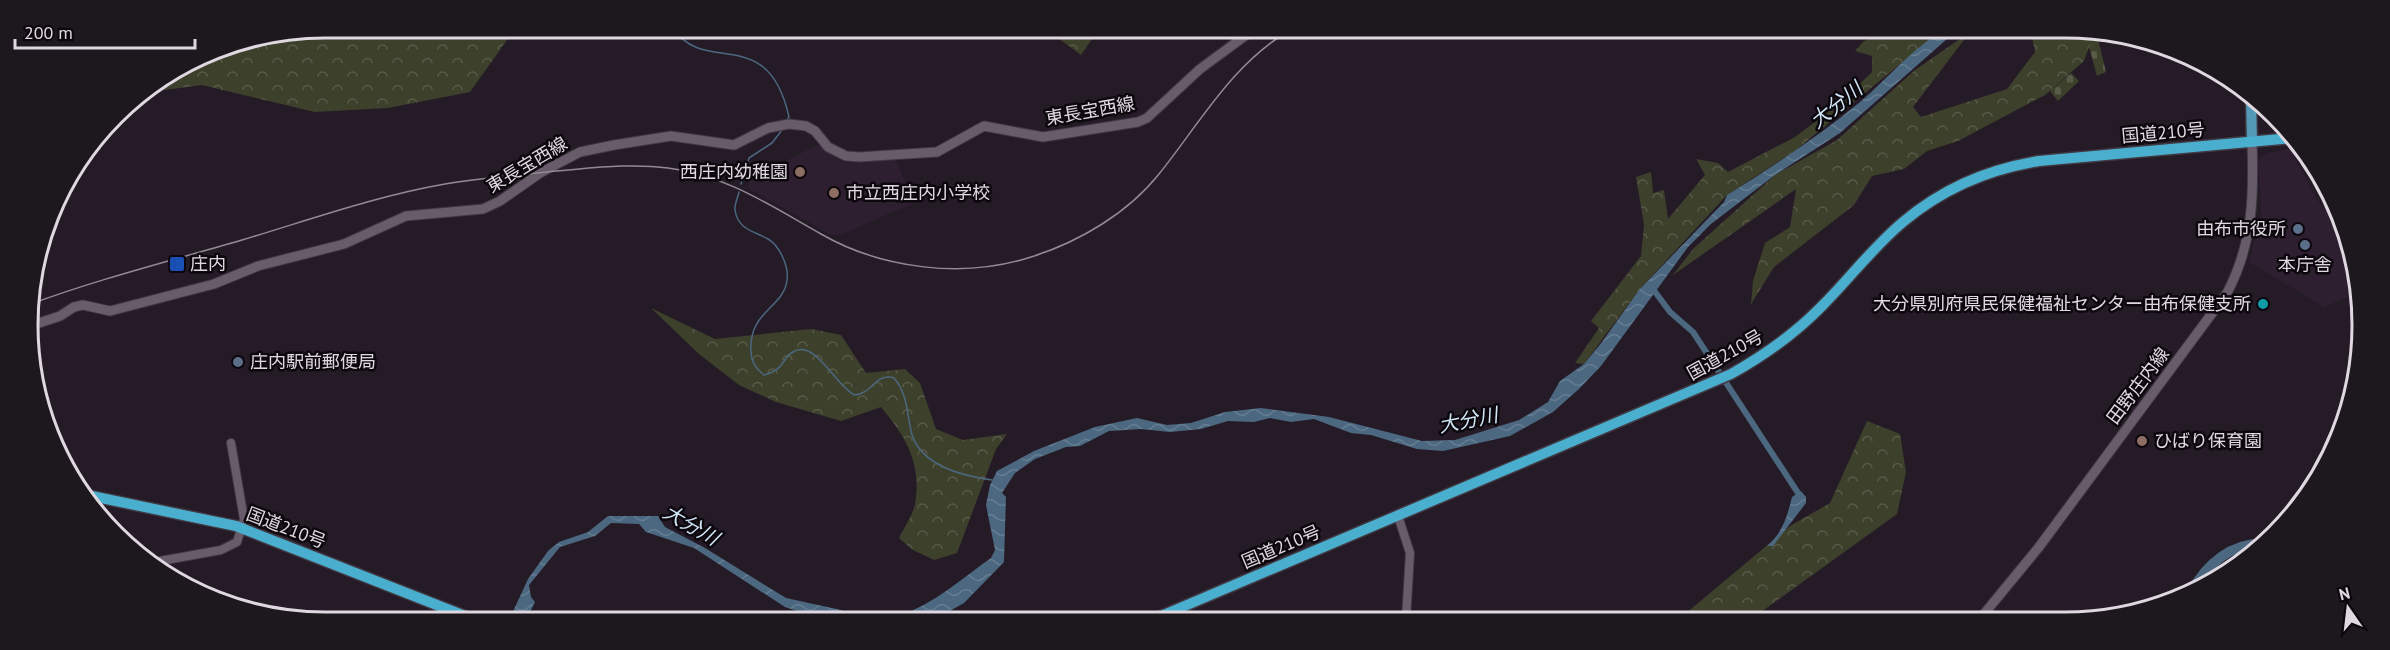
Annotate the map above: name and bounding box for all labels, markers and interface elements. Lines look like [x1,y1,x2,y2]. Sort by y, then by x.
scale bar [15,12,195,50]
text: 200 m [24,21,73,44]
water label: 大分川 [1805,75,1869,134]
street label: 東長宝西線 [1044,91,1136,130]
street label: 国道210号 [2120,117,2206,148]
street label: 東長宝西線 [482,132,571,198]
place label: 西庄内幼稚園 [680,160,788,183]
marker: 西庄内幼稚園 [793,165,807,179]
place label: 市立西庄内小学校 [846,181,990,204]
marker: 市立西庄内小学校 [827,186,841,200]
place label: 由布市役所 [2196,217,2286,240]
marker: 由布市役所 [2291,222,2305,236]
marker: 本庁舎 [2298,238,2312,252]
place label: 庄内 [190,252,226,275]
place label: 本庁舎 [2278,253,2332,276]
marker: 庄内 [168,255,186,273]
place label: 大分県別府県民保健福祉センター由布保健支所 [1873,292,2251,315]
marker: 大分県別府県民保健福祉センター由布保健支所 [2256,297,2270,311]
street label: 国道210号 [1683,324,1767,385]
street label: 田野庄内線 [2101,343,2174,429]
place label: 庄内駅前郵便局 [250,350,376,373]
marker: 庄内駅前郵便局 [231,355,245,369]
water label: 大分川 [1436,401,1502,438]
place label: ひばり保育園 [2154,429,2262,452]
marker: ひばり保育園 [2135,434,2149,448]
water label: 大分川 [659,499,725,552]
street label: 国道210号 [243,502,329,553]
street label: 国道210号 [1238,520,1324,573]
north arrow [2318,578,2378,638]
text: N [2337,582,2352,604]

